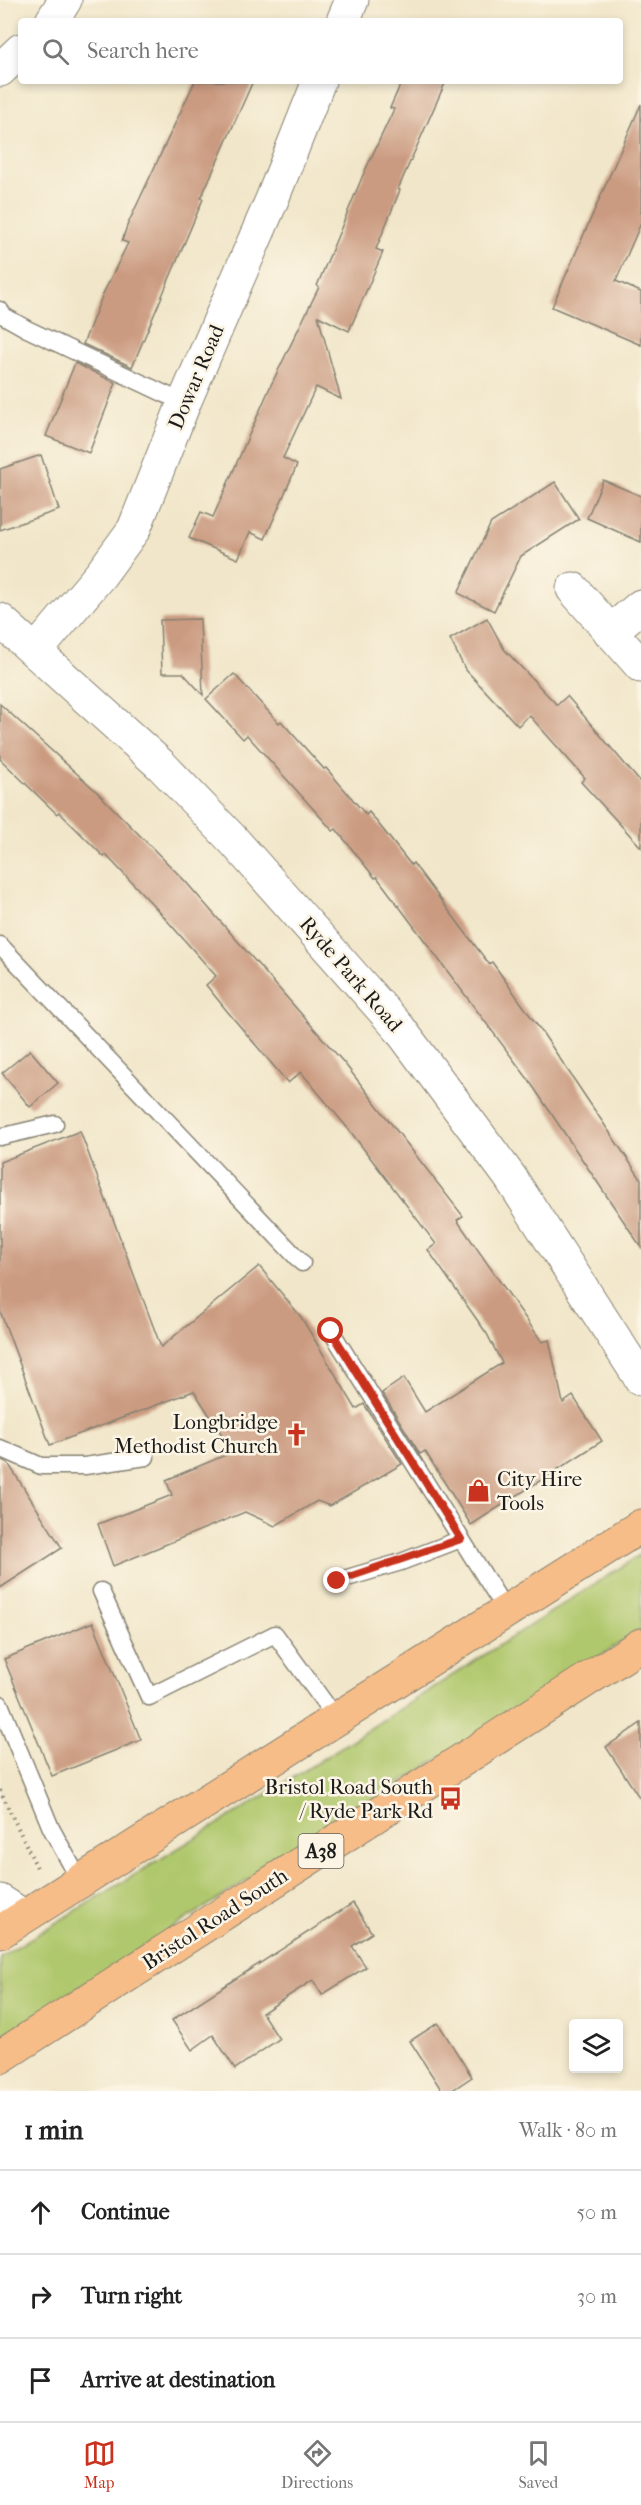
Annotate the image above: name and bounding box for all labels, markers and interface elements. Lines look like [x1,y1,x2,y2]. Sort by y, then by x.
search box [18,18,623,84]
icon: search [39,35,72,68]
text: Search here [87,38,199,64]
street label: Dowar Road [163,320,229,433]
street label: Ryde Park Road [295,912,408,1037]
route start [317,1317,343,1343]
place label: Longbridge Methodist Church [114,1410,278,1458]
church icon: Longbridge Methodist Church [283,1421,309,1447]
place label: City Hire Tools [497,1467,582,1515]
shop icon: City Hire Tools [466,1478,492,1504]
route end [323,1567,349,1593]
place label: Bristol Road South / Ryde Park Rd [265,1775,434,1823]
bus stop icon: Bristol Road South / Ryde Park Rd [438,1786,464,1812]
road number: A38 [298,1834,344,1868]
street label: Bristol Road South [138,1863,292,1975]
map controls [569,2019,623,2073]
button: layers [569,2019,623,2073]
text: 1 min [24,2115,83,2146]
text: Walk · 80 m [519,2119,617,2142]
icon: ahead [24,2196,57,2229]
text: Continue [81,2199,170,2225]
text: 50 m [576,2201,617,2224]
icon: right [24,2280,57,2313]
text: Turn right [81,2283,182,2309]
text: 30 m [577,2285,617,2308]
icon: arrive [24,2364,57,2397]
text: Arrive at destination [81,2367,275,2393]
tab: Map [83,2437,116,2492]
tab: Directions [281,2437,353,2492]
tab: Saved [519,2437,558,2492]

